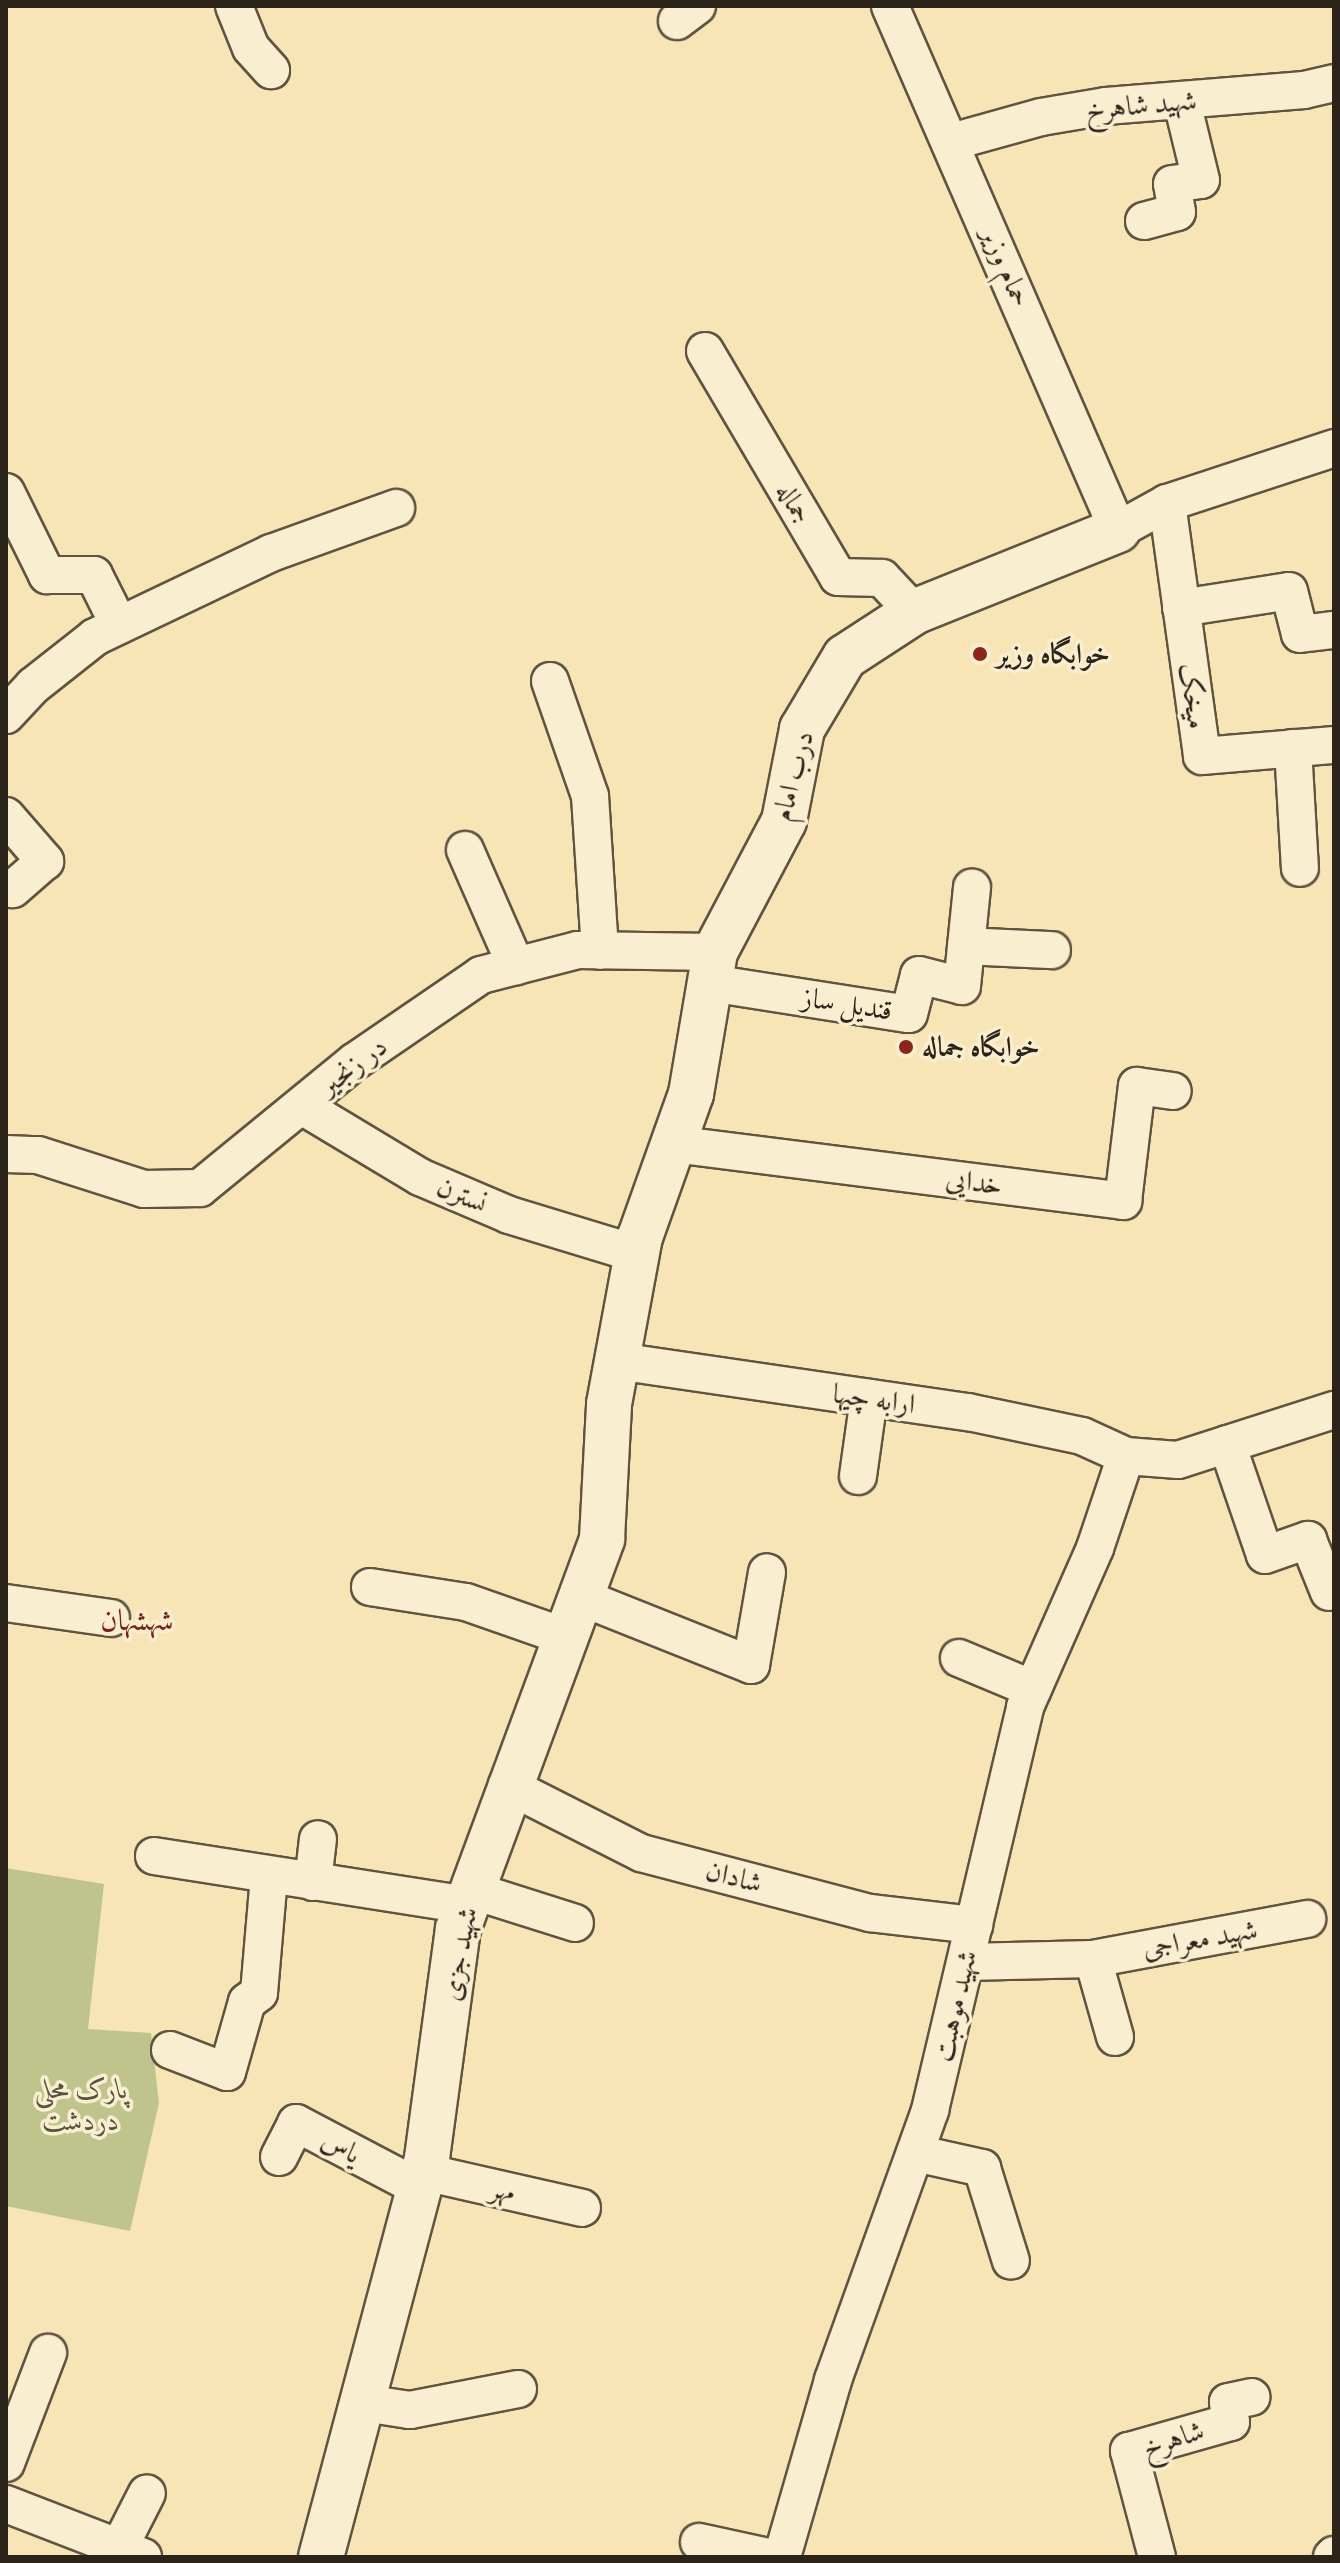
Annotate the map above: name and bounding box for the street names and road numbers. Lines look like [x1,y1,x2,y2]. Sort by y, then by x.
street label: شهید شاهرخ [1084,83,1198,127]
street label: حمام وزیر [974,222,1038,312]
street label: جماله [769,476,819,530]
street label: میخک [1172,661,1214,731]
street label: درب امام [765,727,821,825]
street label: قندیل ساز [799,980,895,1028]
street label: در زنجیر [312,1029,394,1103]
street label: خدایی [944,1162,1004,1202]
street label: نسترن [432,1170,492,1220]
street label: ارابه چیها [831,1377,917,1421]
street label: شادان [702,1853,766,1901]
street label: شهید جزی [433,1904,485,2004]
street label: شهید معراجی [1140,1912,1260,1966]
street label: شهید موهبت [926,1947,984,2065]
street label: یاس [316,2123,366,2171]
street label: مهر [487,2171,519,2209]
street label: شاهرخ [1138,2414,1208,2464]

